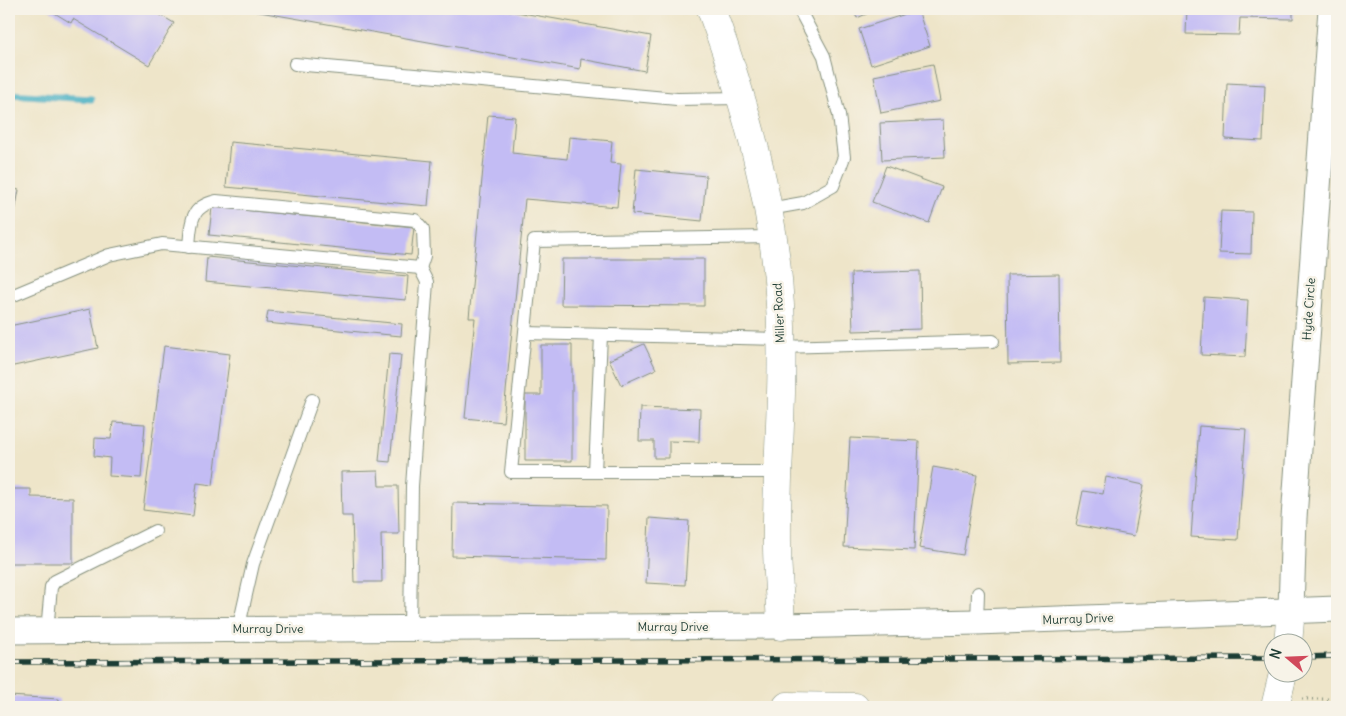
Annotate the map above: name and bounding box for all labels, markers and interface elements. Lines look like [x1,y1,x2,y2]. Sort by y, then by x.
street label: Hyde Circle [1299,277,1318,341]
street label: Miller Road [769,283,788,343]
street label: Murray Drive [1042,610,1114,627]
street label: Murray Drive [637,619,709,634]
street label: Murray Drive [232,621,304,636]
north arrow [1264,634,1314,684]
text: N [1266,646,1286,661]

